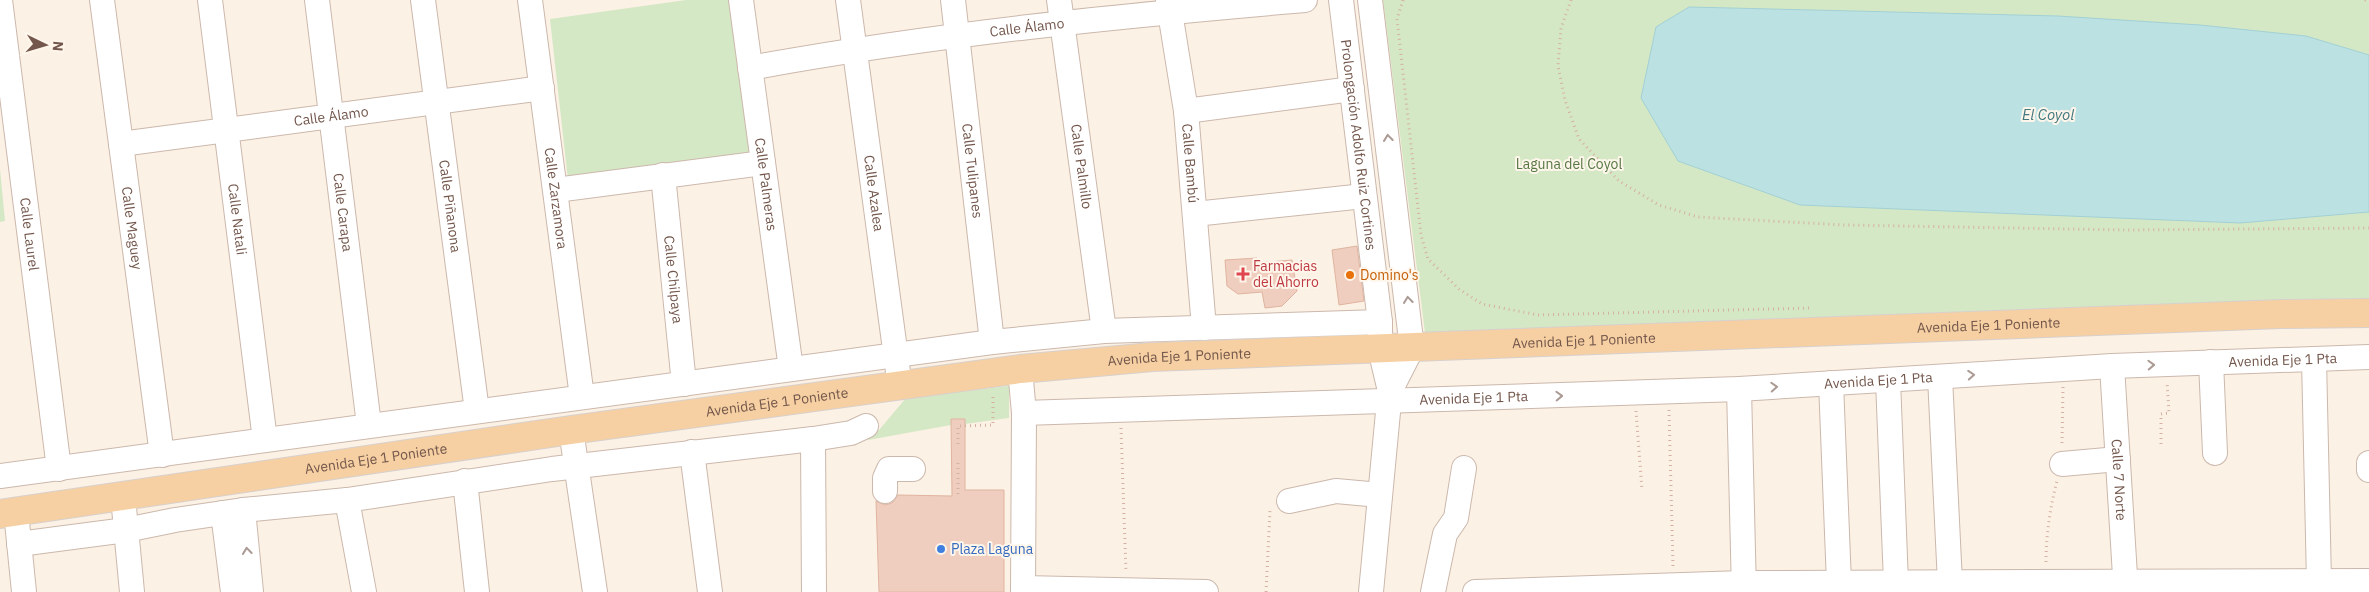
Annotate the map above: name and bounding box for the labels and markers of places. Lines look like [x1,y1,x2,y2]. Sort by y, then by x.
place label: Farmacias del Ahorro [1253,257,1319,291]
place label: Domino's [1360,266,1419,284]
marker: Farmacias del Ahorro [1237,268,1249,280]
marker: Domino's [1344,269,1356,281]
place label: Plaza Laguna [951,540,1034,558]
marker: Plaza Laguna [935,543,947,555]

